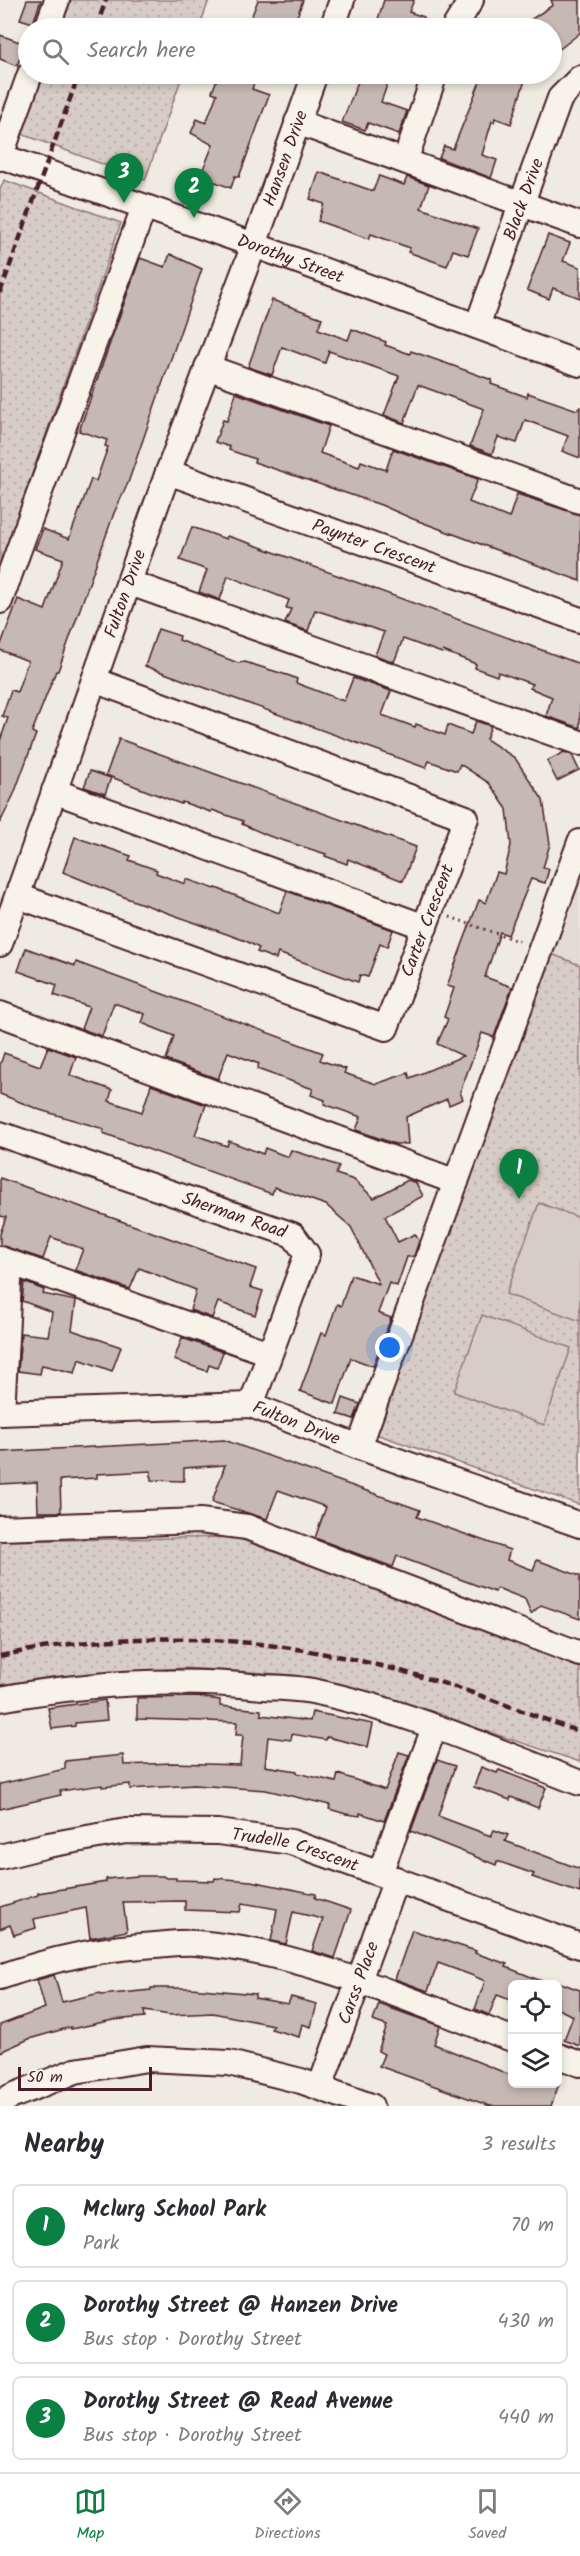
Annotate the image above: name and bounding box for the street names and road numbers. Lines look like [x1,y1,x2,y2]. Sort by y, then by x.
street label: Hansen Drive [256,106,317,211]
street label: Black Drive [496,154,553,245]
street label: Dorothy Street [233,227,348,293]
street label: Paynter Crescent [308,512,441,583]
street label: Fulton Drive [97,546,155,642]
street label: Carter Crescent [394,859,463,982]
street label: Sherman Road [178,1185,291,1248]
street label: Fulton Drive [248,1394,344,1454]
street label: Trudelle Crescent [230,1821,363,1881]
street label: Carss Place [331,1938,388,2029]

